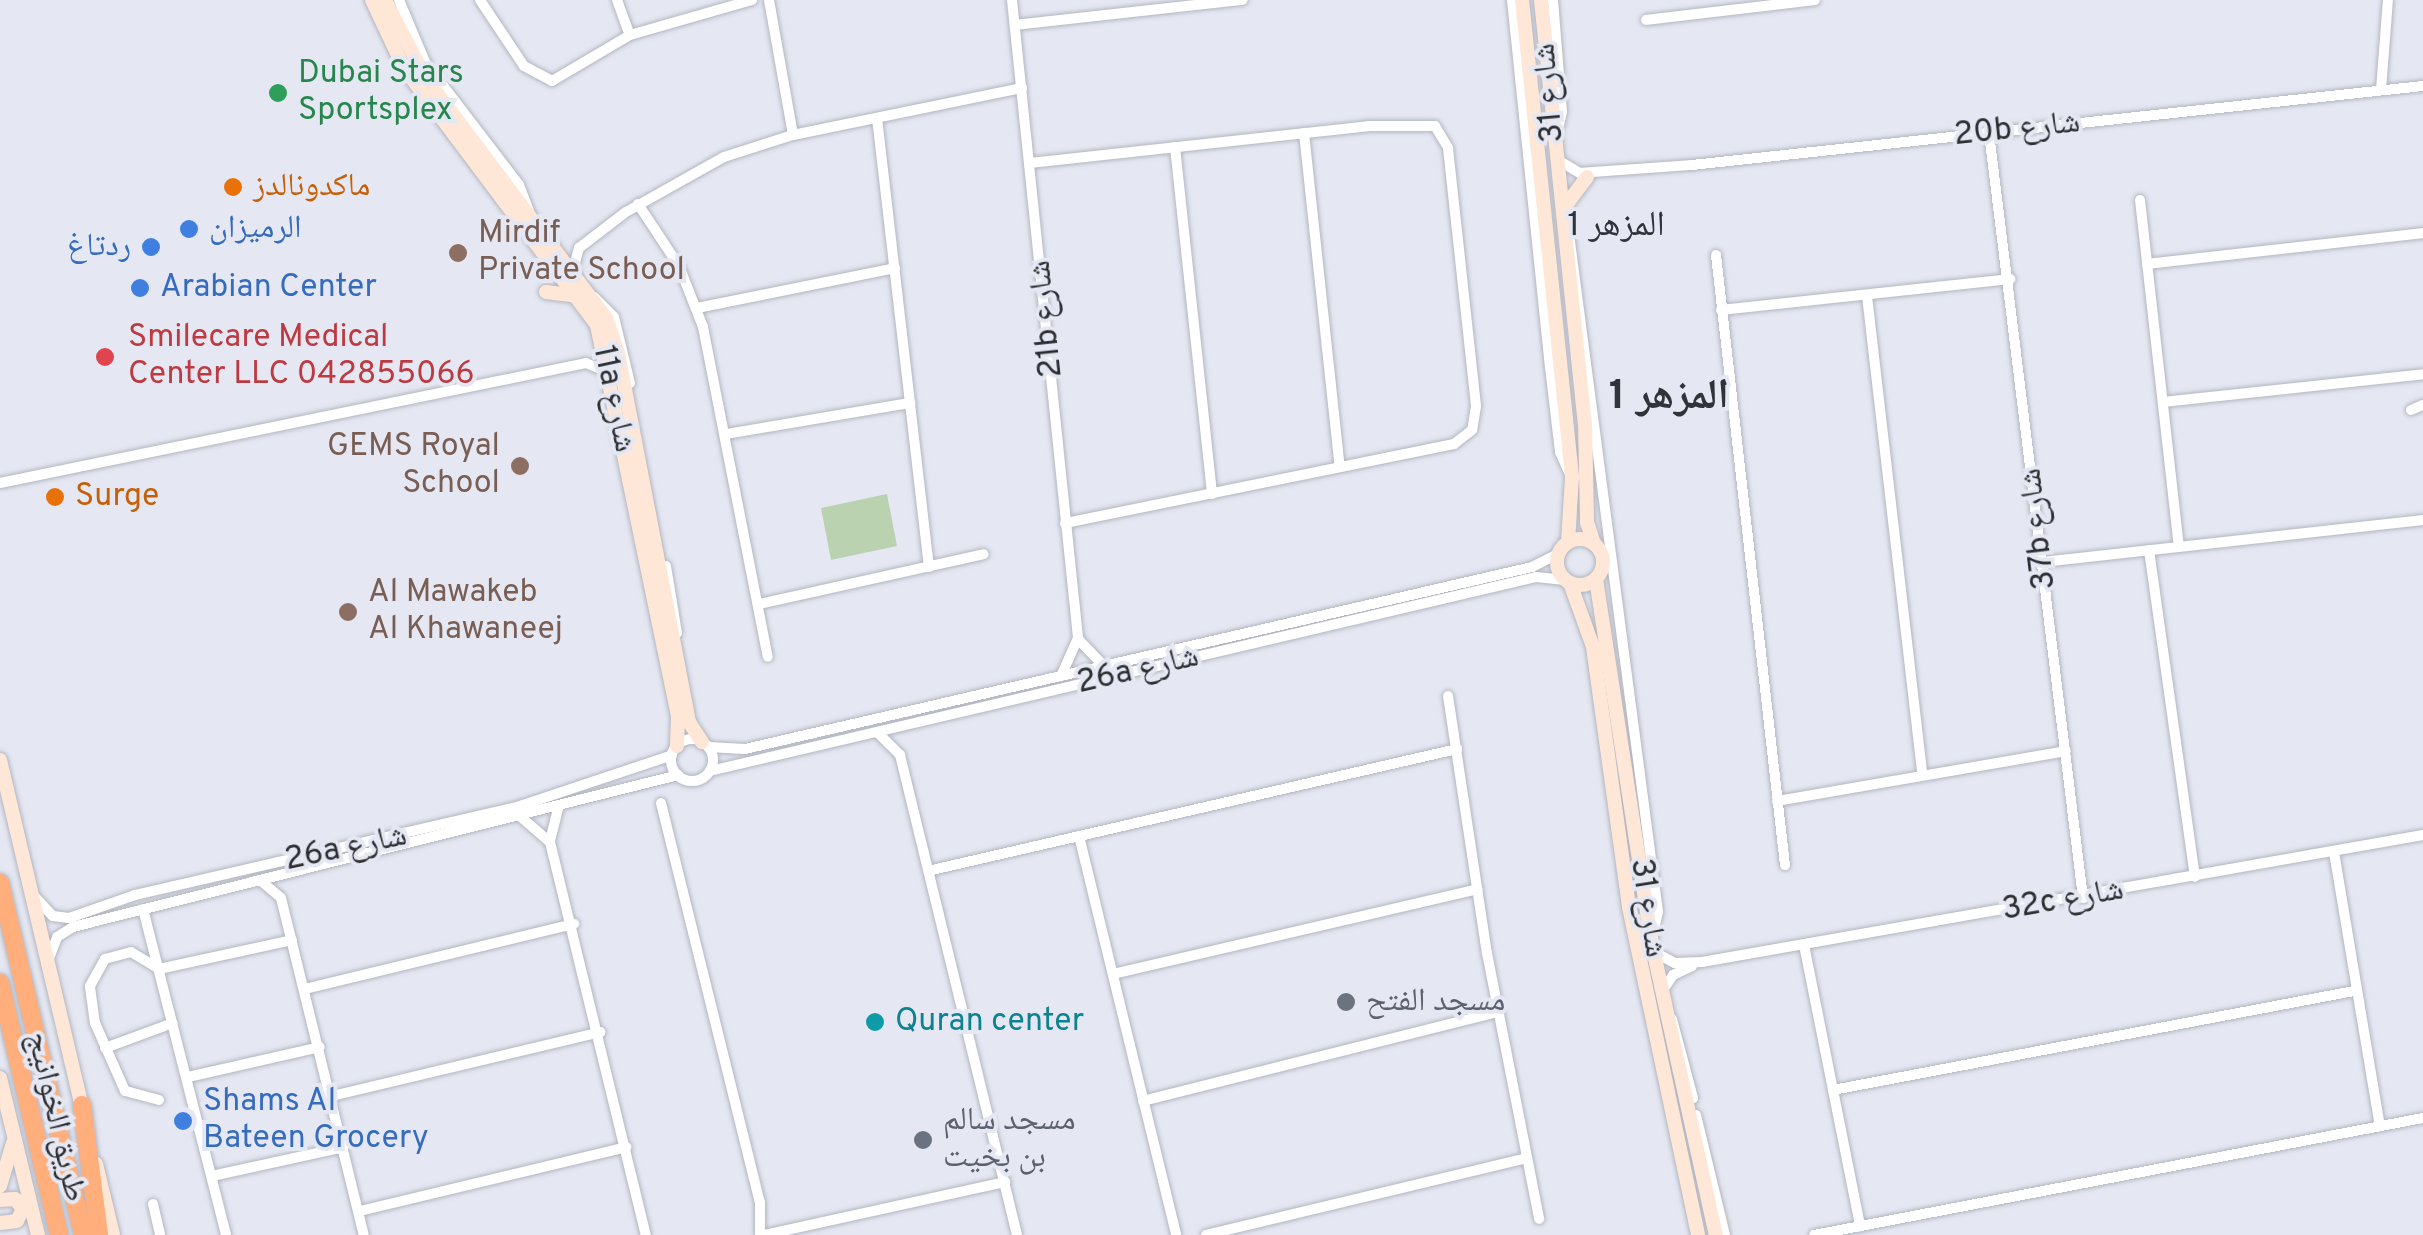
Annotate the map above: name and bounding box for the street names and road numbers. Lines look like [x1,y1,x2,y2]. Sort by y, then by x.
street label: شارع 31 [1527,42,1573,144]
street label: 20b شارع [1952,104,2082,156]
street label: 21b شارع [1022,258,1072,380]
street label: 11a شارع [583,342,643,456]
street label: 37b شارع [2013,466,2065,592]
street label: 26a شارع [1073,638,1203,704]
street label: 26a شارع [281,817,411,881]
street label: شارع 31 [1620,856,1674,960]
street label: 32c شارع [1999,871,2127,931]
street label: طريق الخوانيج [17,1028,93,1206]

